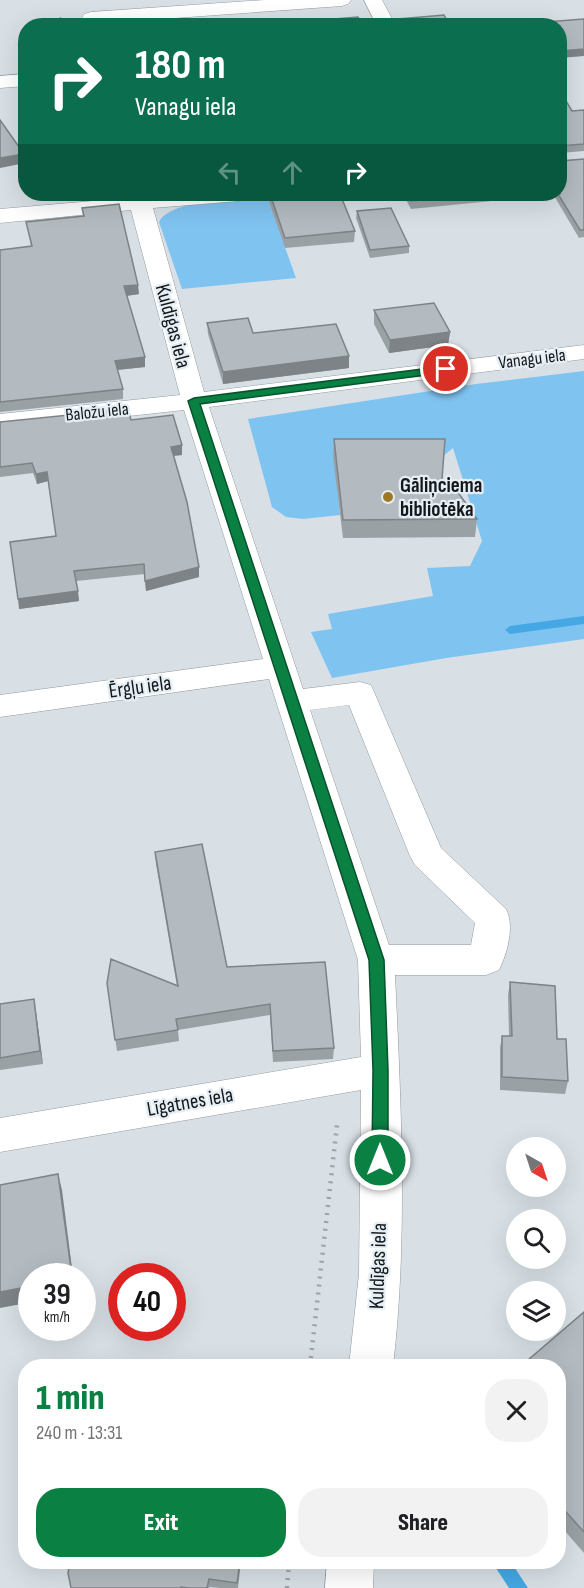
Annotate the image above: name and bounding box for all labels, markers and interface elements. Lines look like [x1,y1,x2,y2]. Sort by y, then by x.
text: 180 m [135,40,226,91]
icon: right [36,42,114,120]
text: Vanagu iela [135,91,236,123]
icon: left [213,156,246,189]
icon: ahead [276,156,309,189]
icon: right [339,156,372,189]
street label: Kuldīgas iela [150,281,196,371]
pin [420,343,471,394]
street label: Vanagu iela [497,344,567,374]
icon: arrive [429,352,462,385]
street label: Baložu iela [64,398,130,426]
place label: Gāliņciema bibliotēka [400,473,482,522]
marker: Gāliņciema bibliotēka [381,490,395,504]
street label: Ērgļu iela [107,670,173,704]
street label: Līgatnes iela [145,1082,235,1122]
position arrow [348,1128,412,1192]
north arrow [506,1137,566,1197]
map controls [506,1137,566,1341]
button: search [506,1209,566,1269]
street label: Kuldīgas iela [364,1223,392,1309]
speed limit sign: 40 [108,1263,186,1341]
text: 39 [43,1277,71,1313]
button: layers [506,1281,566,1341]
text: km/h [44,1308,70,1327]
text: 1 min [36,1377,104,1420]
button: close [485,1379,548,1442]
text: 240 m · 13:31 [36,1421,122,1445]
button: Exit [36,1488,286,1557]
button: Share [298,1488,548,1557]

